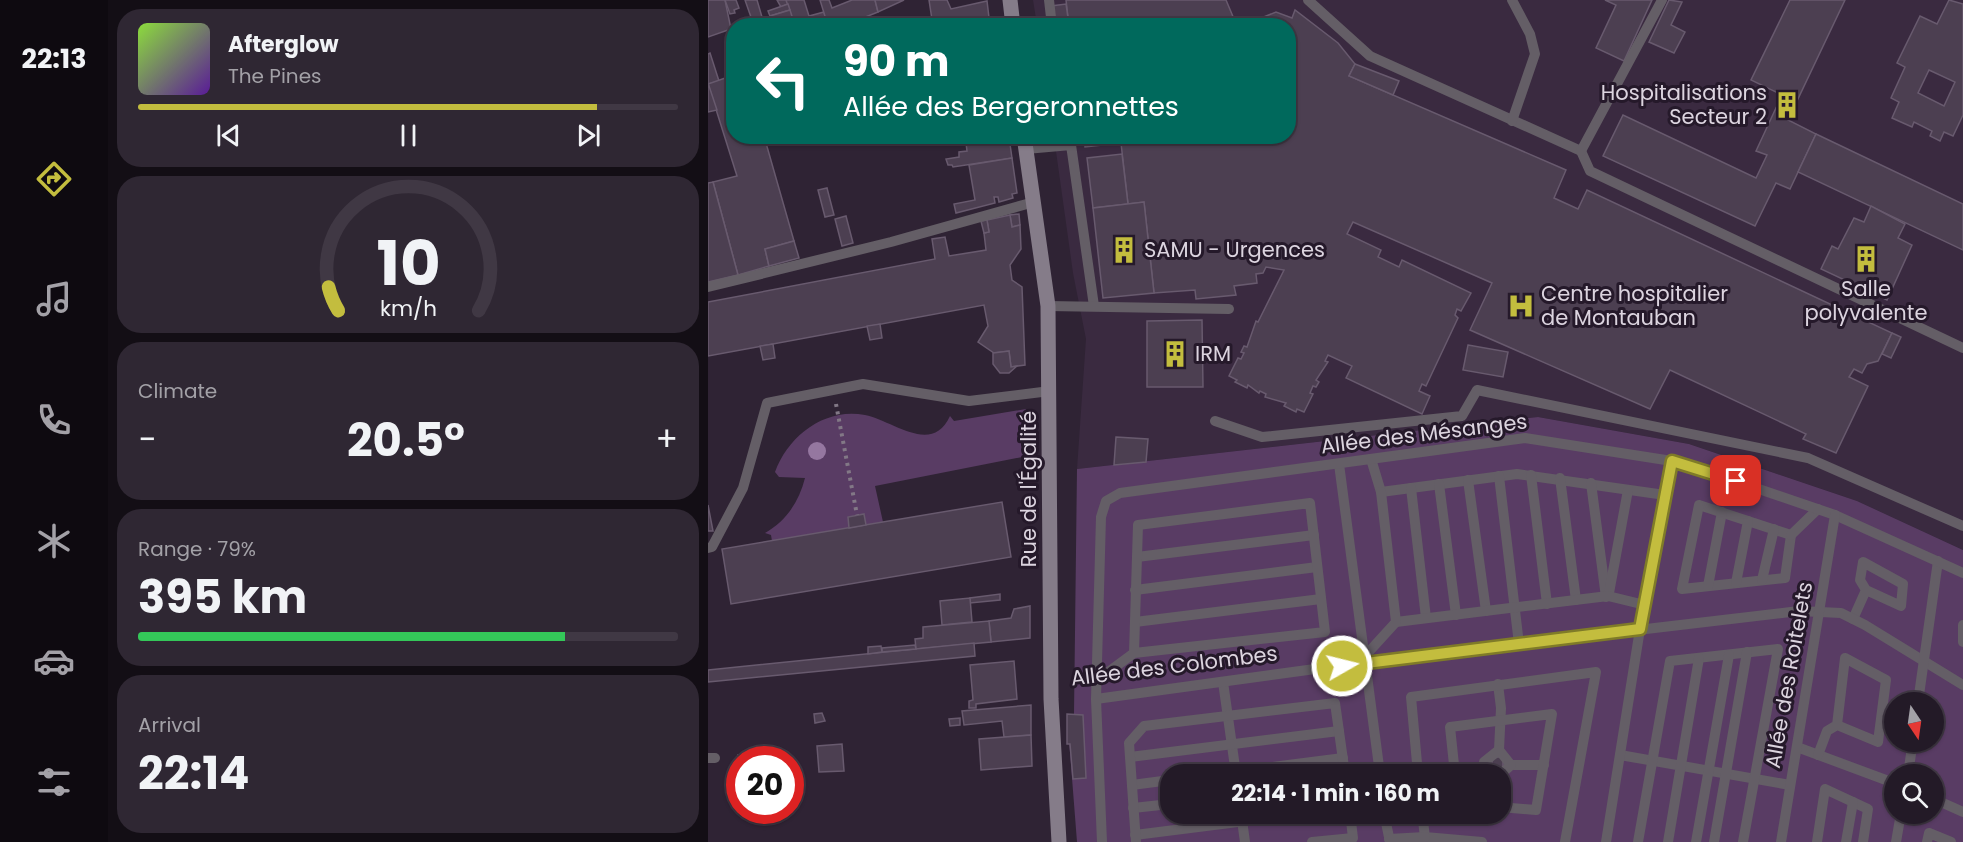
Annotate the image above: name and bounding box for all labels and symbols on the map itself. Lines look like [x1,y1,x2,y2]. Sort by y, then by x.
place label: Hospitalisations Secteur 2 [1601,78,1767,131]
building icon: Hospitalisations Secteur 2 [1772,90,1802,120]
building icon: SAMU - Urgences [1109,235,1139,265]
place label: SAMU - Urgences [1144,235,1325,264]
building icon: Salle polyvalente [1851,244,1881,274]
place label: Salle polyvalente [1805,274,1927,327]
place label: Centre hospitalier de Montauban [1541,279,1728,332]
hospital icon: Centre hospitalier de Montauban [1506,291,1536,321]
building icon: IRM [1160,339,1190,369]
place label: IRM [1195,339,1231,368]
street label: Allée des Mésanges [1319,406,1529,461]
street label: Rue de l'Égalité [1014,411,1043,567]
pin [1710,455,1761,506]
street label: Allée des Roitelets [1758,579,1819,770]
position arrow [1310,634,1374,698]
street label: Allée des Colombes [1069,638,1279,693]
north arrow [1884,692,1944,752]
speed limit sign: 20 [726,746,804,824]

